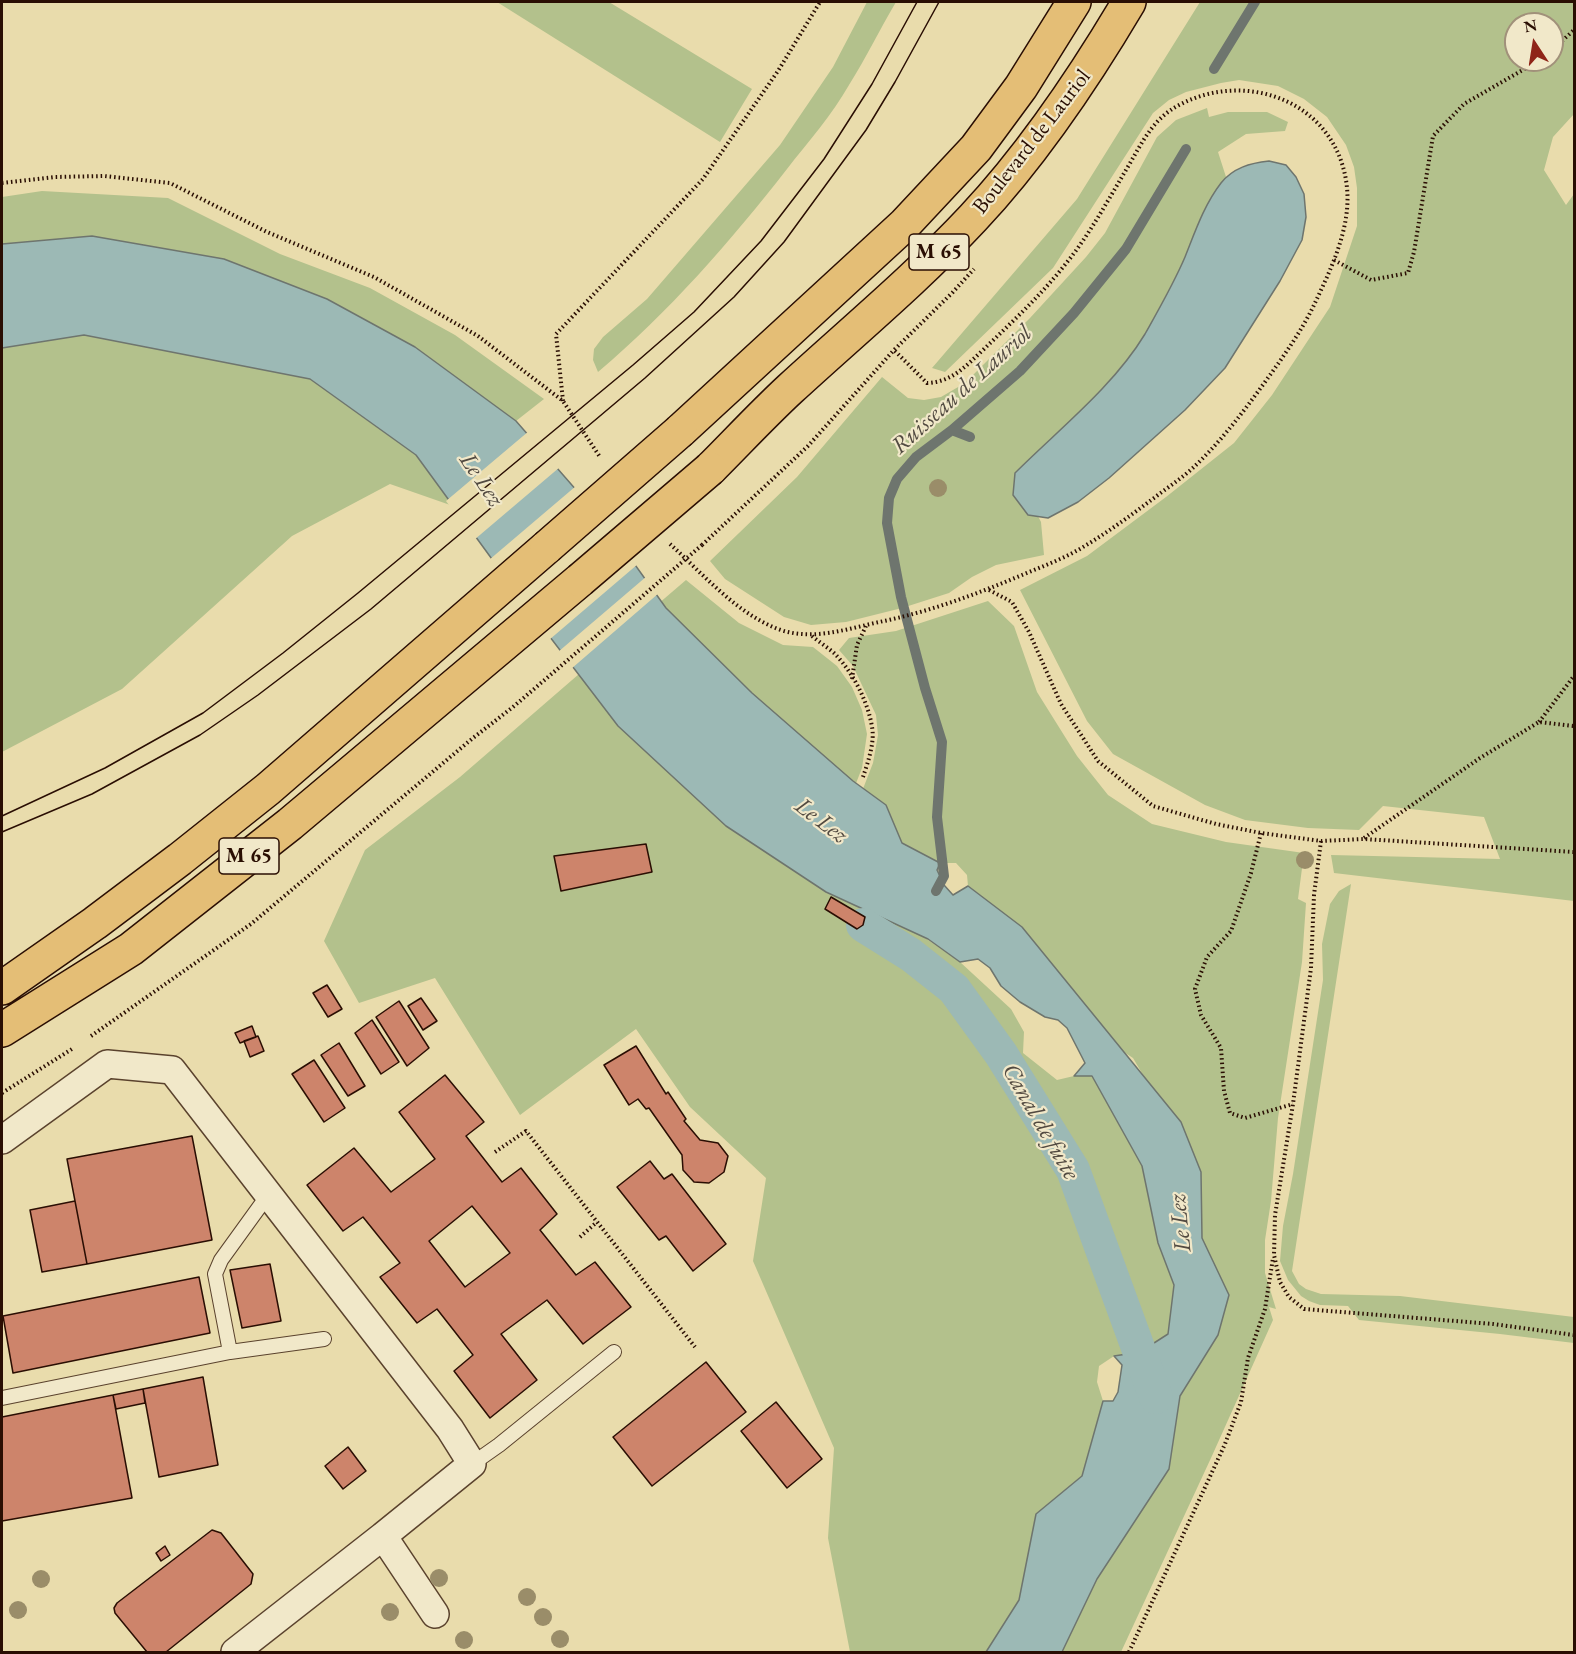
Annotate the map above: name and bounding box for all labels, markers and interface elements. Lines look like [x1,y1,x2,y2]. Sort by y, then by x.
north arrow [1504,12,1564,72]
text: N [1522,14,1539,37]
street label: Boulevard de Lauriol [967,64,1097,220]
road number: M 65 [909,234,969,270]
water label: Ruisseau de Lauriol [886,319,1038,461]
water label: Le Lez [453,448,509,512]
water label: Le Lez [789,792,853,850]
road number: M 65 [219,838,279,874]
water label: Canal de fuite [995,1059,1085,1185]
water label: Le Lez [1164,1192,1198,1254]

